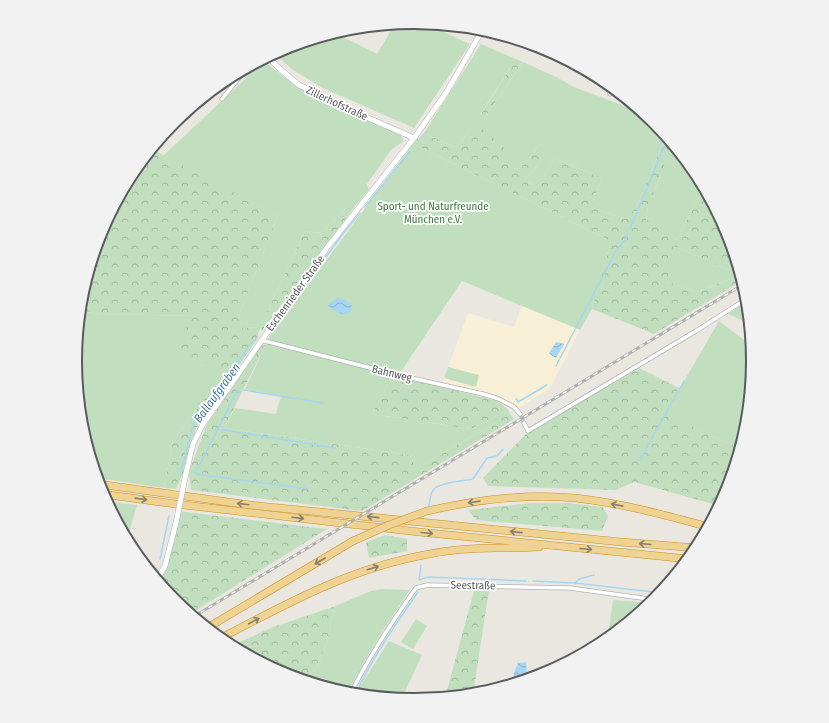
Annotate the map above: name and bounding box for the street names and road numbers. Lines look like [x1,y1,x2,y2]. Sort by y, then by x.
street label: Zillerhofstraße [304,84,370,123]
street label: Eschenrieder Straße [264,253,327,334]
street label: Bahnweg [371,362,414,385]
street label: Seestraße [450,579,496,592]

